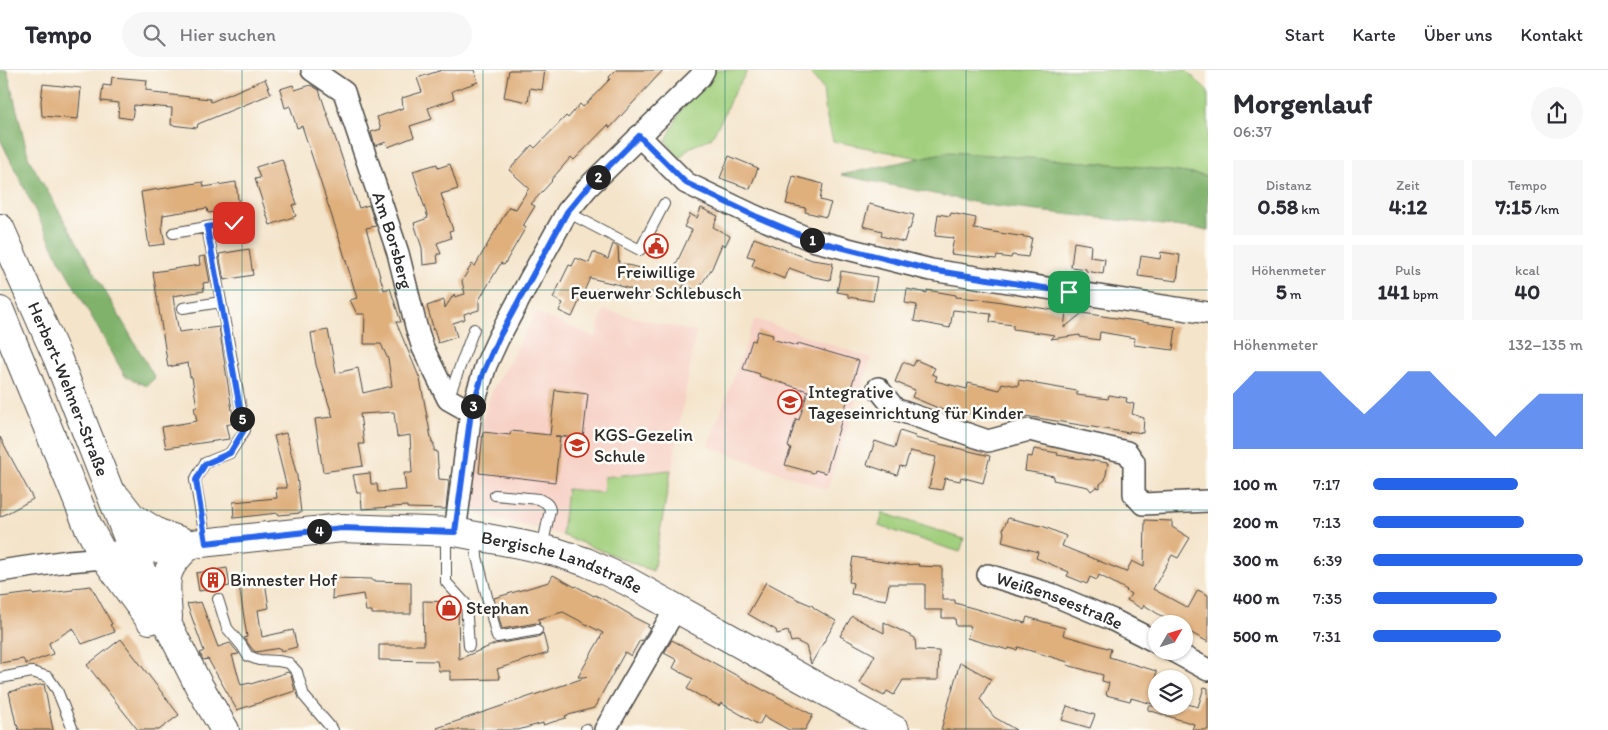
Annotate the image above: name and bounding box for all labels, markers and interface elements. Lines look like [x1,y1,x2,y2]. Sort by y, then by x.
search box [122,12,472,57]
text: Tempo [25,20,92,49]
icon: search [140,21,168,49]
text: Hier suchen [180,23,276,46]
text: Start [1285,24,1324,46]
text: Karte [1352,24,1396,46]
text: Über uns [1424,24,1493,46]
text: Kontakt [1521,24,1583,46]
text: Morgenlauf [1233,86,1372,120]
button: share [1531,87,1583,139]
text: 06:37 [1233,122,1272,141]
pin: 2 [586,164,610,190]
text: 2 [595,169,602,186]
text: Distanz [1266,177,1311,194]
text: Zeit [1396,177,1420,194]
text: Tempo [1508,177,1547,194]
street label: Am Borsberg [367,189,418,292]
text: 0.58 [1258,194,1298,219]
text: 4:12 [1389,194,1427,219]
text: 7:15 [1495,194,1532,219]
text: km [1298,201,1320,218]
text: /km [1532,201,1559,218]
pin [213,202,255,244]
icon: check [220,209,248,237]
pin: 1 [800,228,824,252]
text: 1 [809,232,816,249]
public building icon: Freiwillige Feuerwehr Schlebusch [643,233,669,259]
place label: Freiwillige Feuerwehr Schlebusch [571,261,742,304]
text: Höhenmeter [1252,262,1326,279]
text: Puls [1395,262,1421,279]
text: kcal [1515,262,1540,279]
pin [1048,271,1090,313]
icon: arrive [1055,278,1083,306]
text: 5 [1276,279,1287,304]
text: 141 [1377,279,1409,304]
text: 40 [1515,279,1540,304]
text: m [1287,286,1302,303]
text: bpm [1409,286,1439,303]
street label: Herbert-Wehner-Straße [23,298,114,479]
text: Höhenmeter [1233,335,1318,354]
text: 132–135 m [1508,335,1583,354]
place label: Integrative Tageseinrichtung für Kinder [808,381,1024,424]
school or university icon: Integrative Tageseinrichtung für Kinder [777,389,803,415]
pin: 3 [460,394,486,418]
text: 3 [470,398,477,415]
pin: 5 [230,406,254,432]
text: 5 [239,411,246,428]
place label: KGS-Gezelin Schule [594,424,693,467]
school or university icon: KGS-Gezelin Schule [564,432,590,458]
text: 100 m [1233,475,1277,494]
text: 7:17 [1313,475,1340,494]
text: 200 m [1233,513,1278,532]
text: 7:13 [1313,513,1341,532]
pin: 4 [306,518,332,544]
text: 4 [315,523,324,540]
street label: Bergische Landstraße [479,526,646,598]
text: 300 m [1233,551,1279,570]
text: 6:39 [1313,551,1342,570]
building icon: Binnester Hof [200,567,226,593]
street label: Weißenseestraße [994,567,1127,634]
place label: Binnester Hof [230,569,338,591]
text: 400 m [1233,589,1279,608]
text: 7:35 [1313,589,1342,608]
shop icon: Stephan [436,595,462,621]
place label: Stephan [466,597,529,619]
north arrow [1148,615,1192,660]
map controls [1148,615,1193,715]
text: 500 m [1233,627,1278,646]
text: 7:31 [1313,627,1341,646]
button: layers [1148,670,1193,715]

